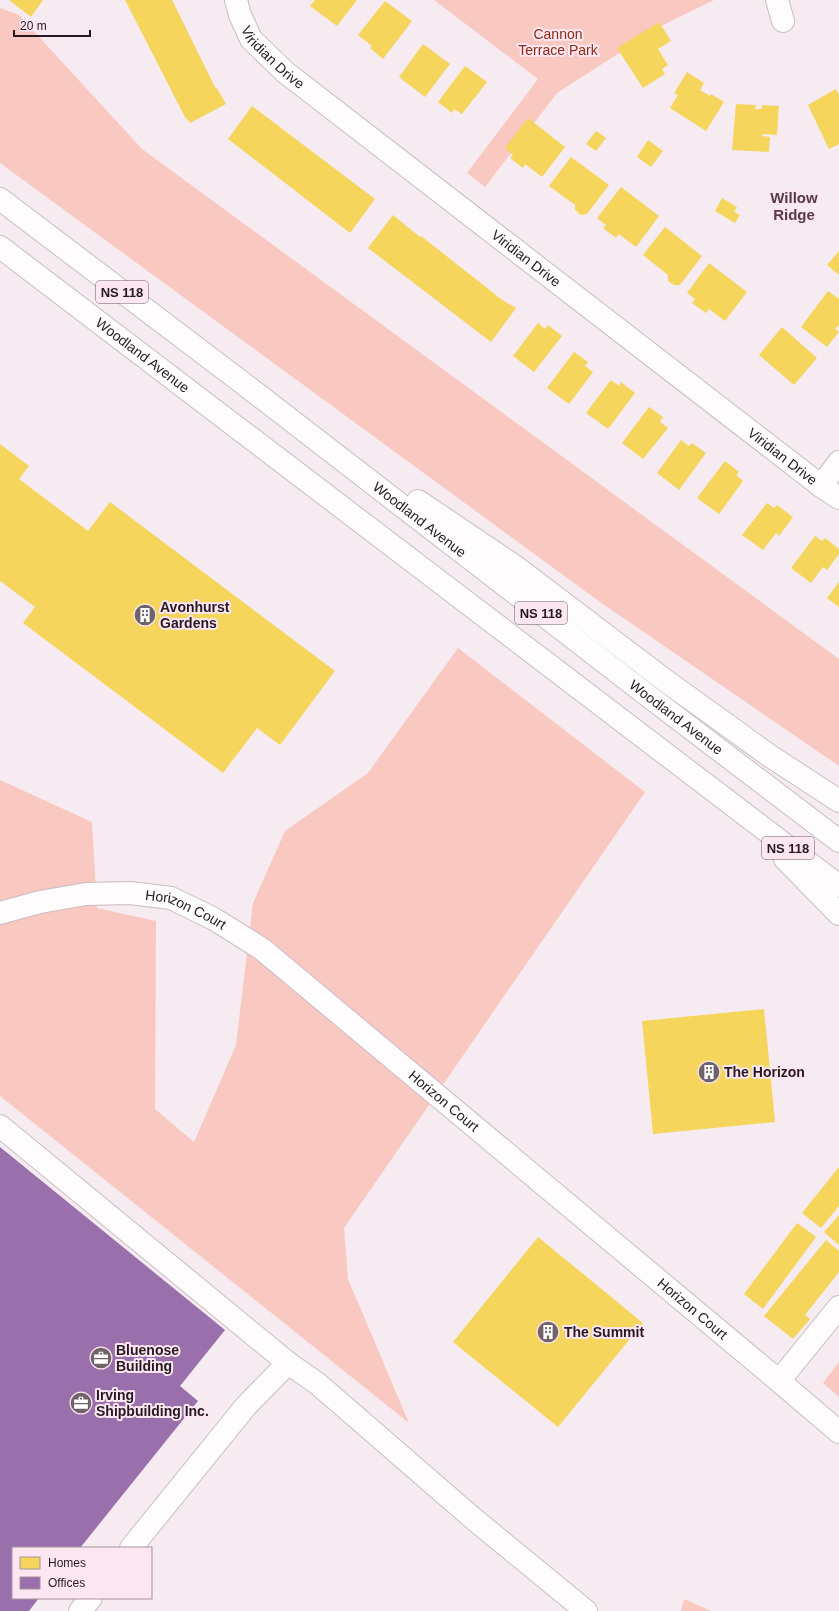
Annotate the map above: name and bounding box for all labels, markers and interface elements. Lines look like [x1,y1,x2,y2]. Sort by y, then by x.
scale bar [14,12,90,38]
text: 20 m [20,19,47,33]
street label: Viridian Drive [238,23,308,92]
park label: Cannon Terrace Park [518,26,599,58]
district label: Willow Ridge [770,189,818,223]
street label: Viridian Drive [488,227,564,290]
road number: NS 118 [96,281,148,303]
street label: Woodland Avenue [93,314,193,396]
street label: Viridian Drive [745,425,821,488]
street label: Woodland Avenue [370,479,470,561]
place label: Avonhurst Gardens [160,599,230,631]
building icon: Avonhurst Gardens [132,602,158,628]
road number: NS 118 [515,602,567,624]
street label: Woodland Avenue [626,676,726,758]
road number: NS 118 [762,837,814,859]
street label: Horizon Court [144,887,229,933]
building icon: The Horizon [696,1059,722,1085]
place label: The Horizon [724,1064,805,1080]
street label: Horizon Court [406,1067,482,1135]
street label: Horizon Court [654,1275,731,1343]
building icon: The Summit [535,1319,561,1345]
place label: The Summit [564,1324,644,1340]
place label: Bluenose Building [116,1342,179,1374]
office icon: Bluenose Building [88,1345,114,1371]
place label: Irving Shipbuilding Inc. [96,1387,209,1419]
office icon: Irving Shipbuilding Inc. [68,1390,94,1416]
legend [12,1547,152,1599]
text: Homes [48,1556,86,1570]
text: Offices [48,1576,85,1590]

